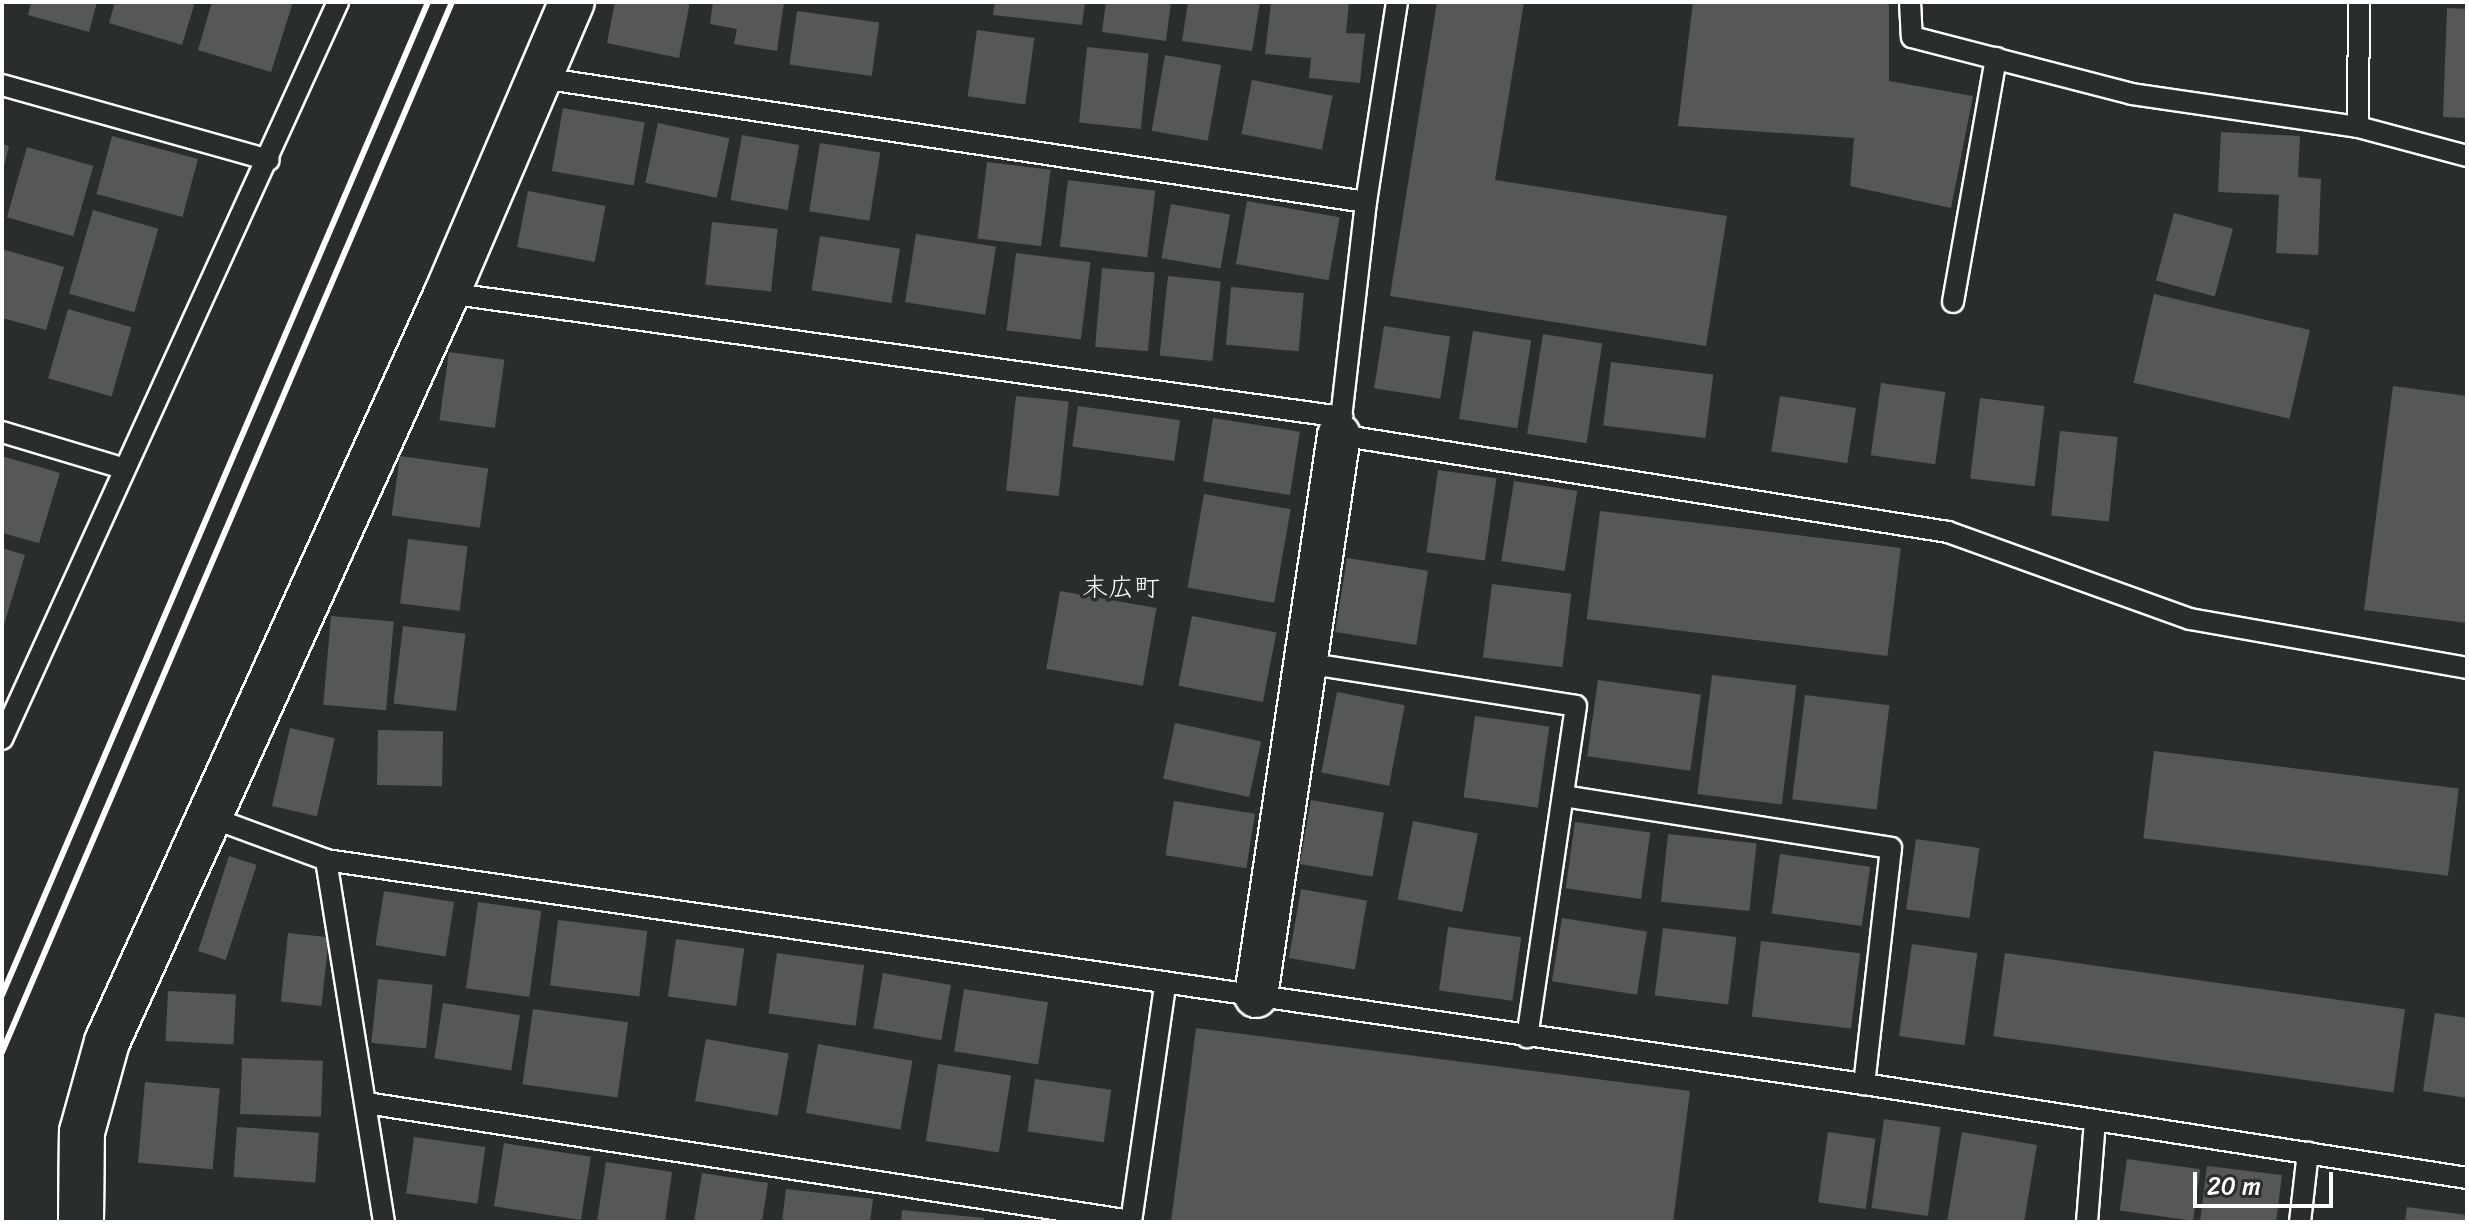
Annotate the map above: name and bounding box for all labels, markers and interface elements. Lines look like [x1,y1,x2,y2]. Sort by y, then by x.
district label: 末広町 [1082,572,1160,604]
scale bar [2197,1156,2337,1206]
text: 20 m [2207,1165,2261,1207]

